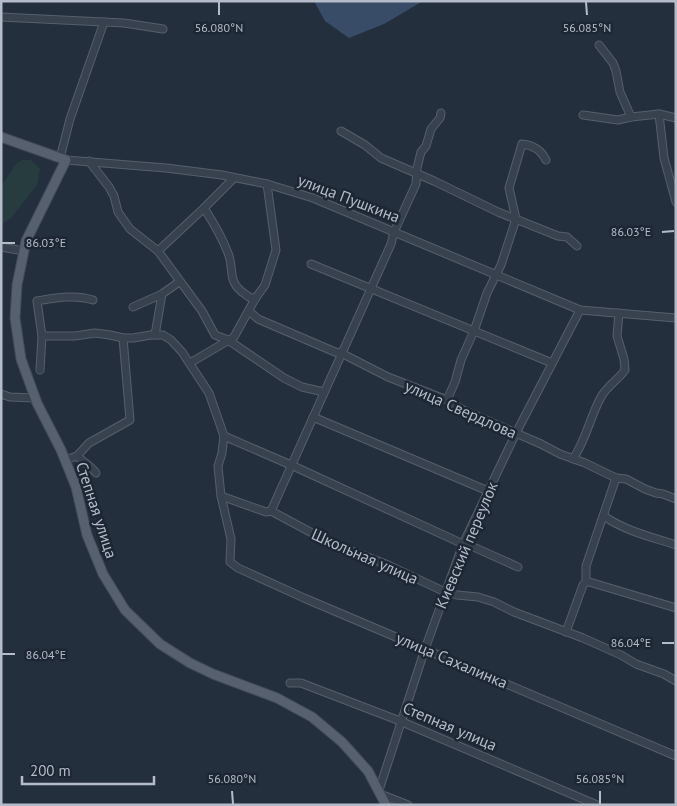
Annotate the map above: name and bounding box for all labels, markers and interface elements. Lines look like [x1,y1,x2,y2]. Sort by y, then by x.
text: 56.080°N [195,20,243,35]
text: 56.085°N [563,20,611,35]
street label: улица Пушкина [295,169,403,227]
text: 86.03°E [611,224,651,239]
text: 86.03°E [26,235,66,250]
street label: улица Свердлова [402,375,520,443]
street label: Степная улица [72,459,122,561]
street label: Киевский переулок [430,478,502,611]
street label: Школьная улица [309,524,421,588]
street label: улица Сахалинка [393,627,511,693]
text: 86.04°E [611,635,651,650]
text: 86.04°E [26,647,66,662]
street label: Степная улица [400,697,500,755]
scale bar [22,754,155,786]
text: 200 m [30,761,71,780]
text: 56.080°N [208,771,256,786]
text: 56.085°N [576,771,624,786]

